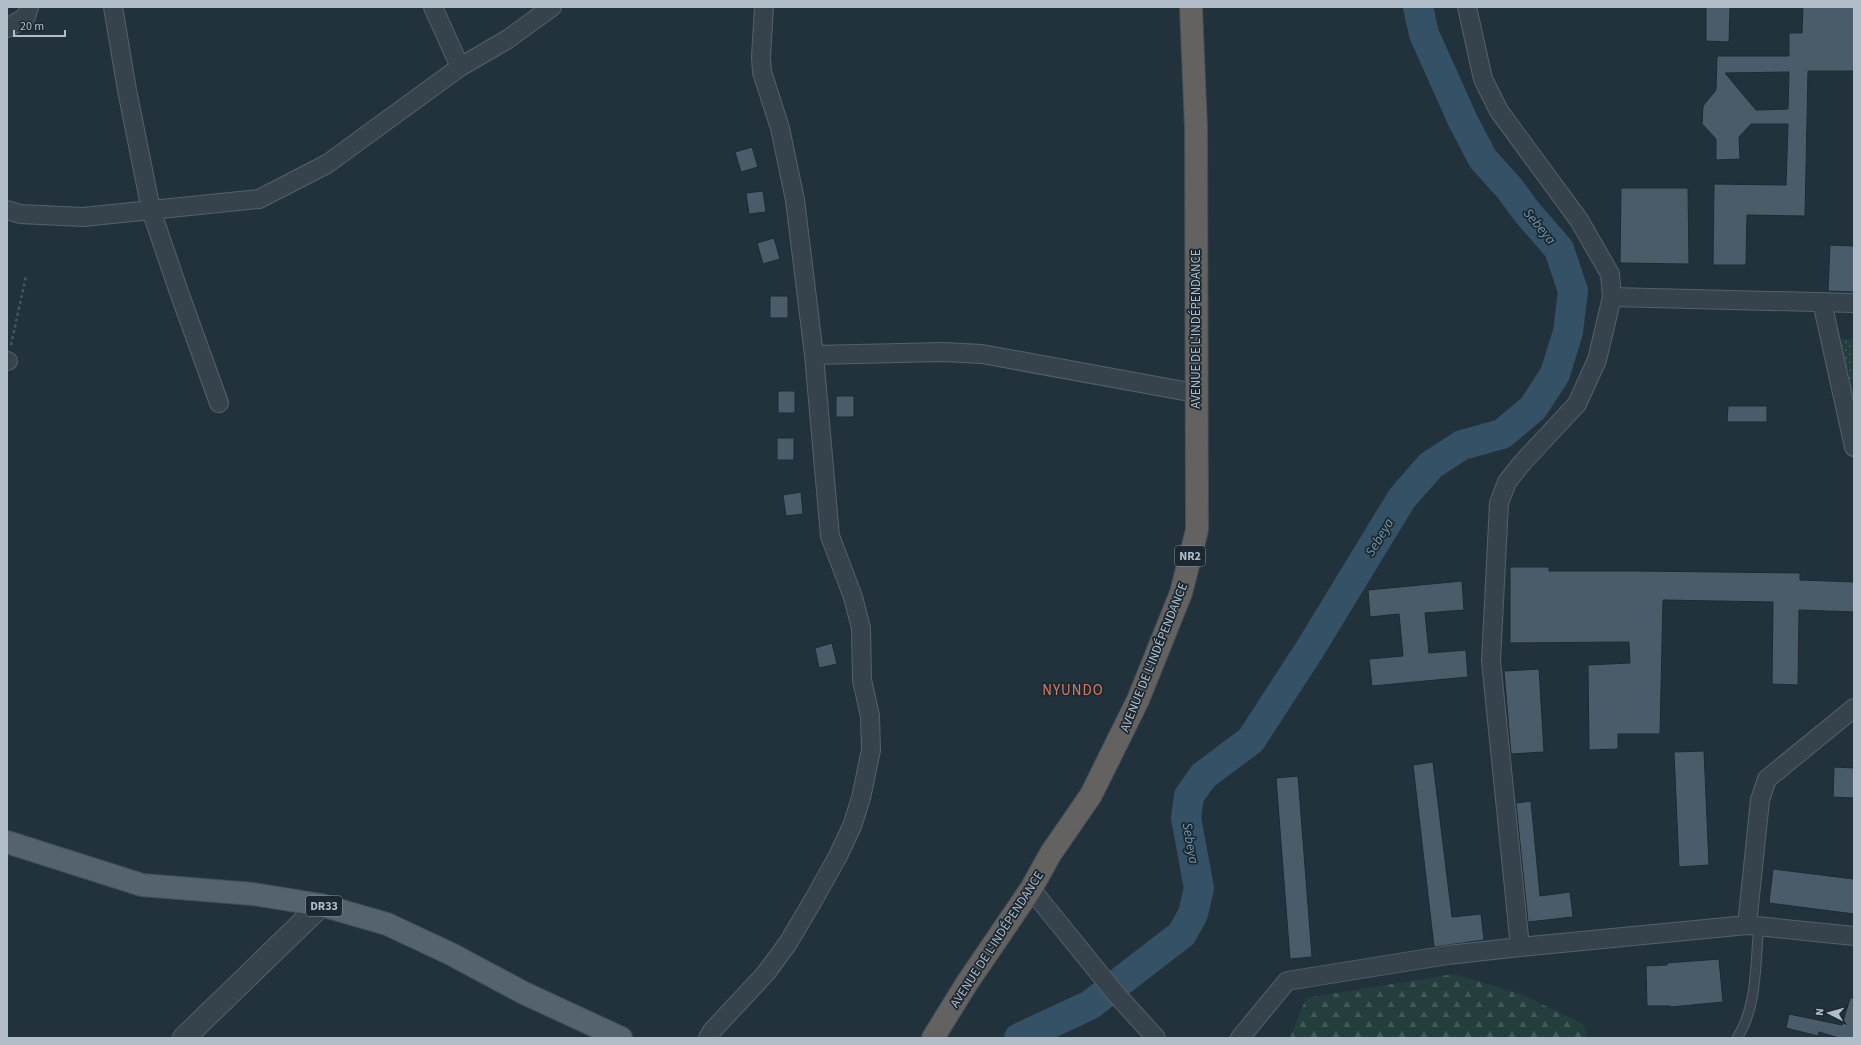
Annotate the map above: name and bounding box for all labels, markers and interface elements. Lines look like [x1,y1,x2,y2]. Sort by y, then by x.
scale bar [14,12,65,38]
text: 20 m [20,18,44,35]
water label: Sebeya [1518,204,1561,249]
street label: AVENUE DE L'INDÉPENDANCE [1187,249,1205,409]
water label: Sebeya [1361,514,1399,560]
road number: NR2 [1175,546,1205,566]
street label: AVENUE DE L'INDÉPENDANCE [1116,580,1192,735]
district label: NYUNDO [1042,680,1104,701]
water label: Sebeya [1177,821,1204,866]
street label: AVENUE DE L'INDÉPENDANCE [946,868,1048,1011]
road number: DR33 [306,896,342,916]
north arrow [1809,993,1849,1033]
text: N [1812,1008,1827,1016]

